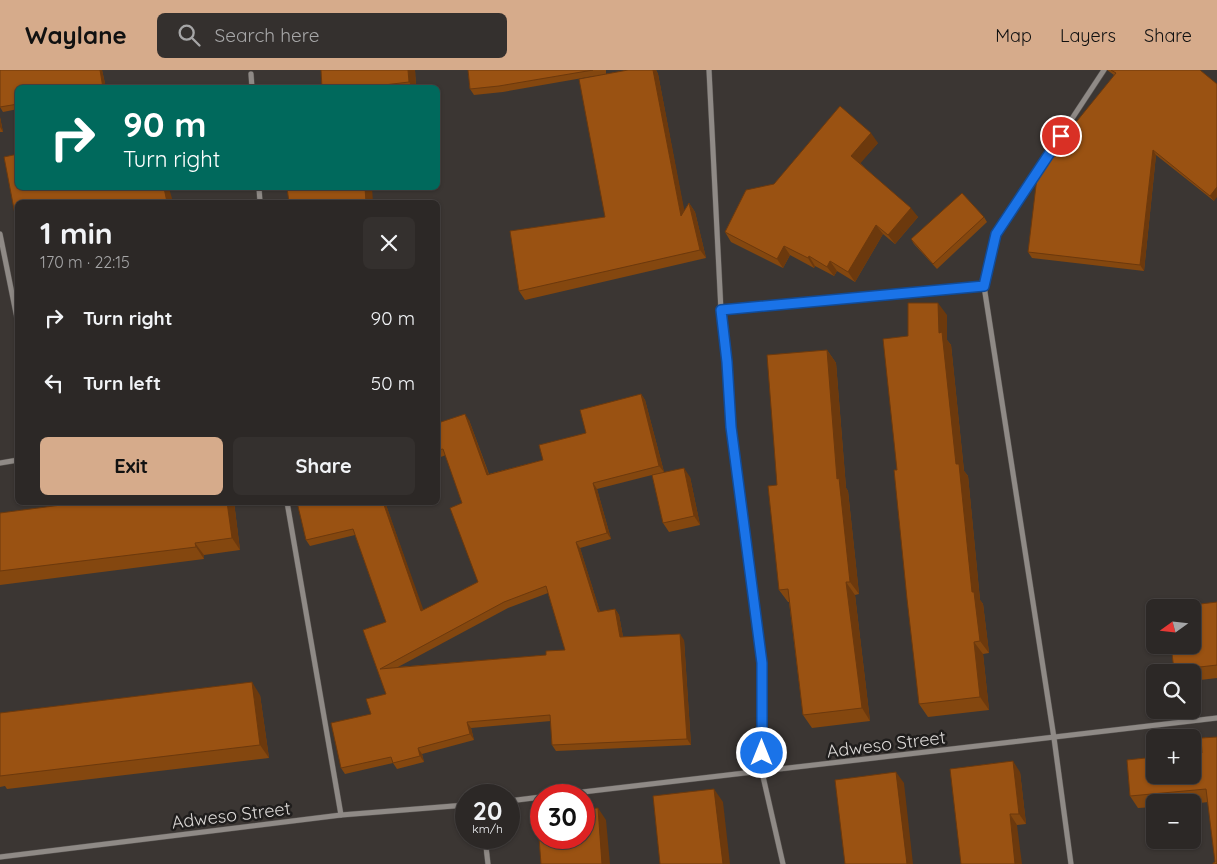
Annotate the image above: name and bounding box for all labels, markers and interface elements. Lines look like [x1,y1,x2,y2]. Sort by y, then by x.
search box [157,13,507,58]
text: Waylane [25,20,127,50]
icon: search [175,21,203,49]
text: Search here [215,23,319,47]
text: Map [995,24,1032,47]
text: Layers [1060,24,1116,47]
text: Share [1144,24,1192,47]
text: 90 m [123,102,206,146]
icon: right [40,105,105,170]
pin [1040,115,1082,157]
icon: arrive [1047,122,1075,150]
text: Turn right [123,145,220,173]
text: 1 min [40,214,113,252]
button: close [363,217,415,269]
text: 170 m · 22:15 [40,252,130,272]
icon: right [40,304,68,332]
text: Turn right [83,306,172,330]
text: 90 m [371,306,415,330]
icon: left [40,369,68,397]
text: Turn left [83,371,161,395]
text: 50 m [371,371,415,395]
button: Exit [40,437,223,495]
button: Share [233,437,415,495]
north arrow [1146,599,1201,654]
map controls [1146,599,1201,849]
button: search [1146,664,1201,719]
street label: Adweso Street [825,725,947,763]
position arrow [735,726,787,778]
button: + [1146,729,1201,784]
speed limit sign: 30 [530,784,595,849]
button: − [1146,794,1201,849]
text: 20 [473,795,502,826]
street label: Adweso Street [170,796,292,834]
text: km/h [472,821,503,836]

